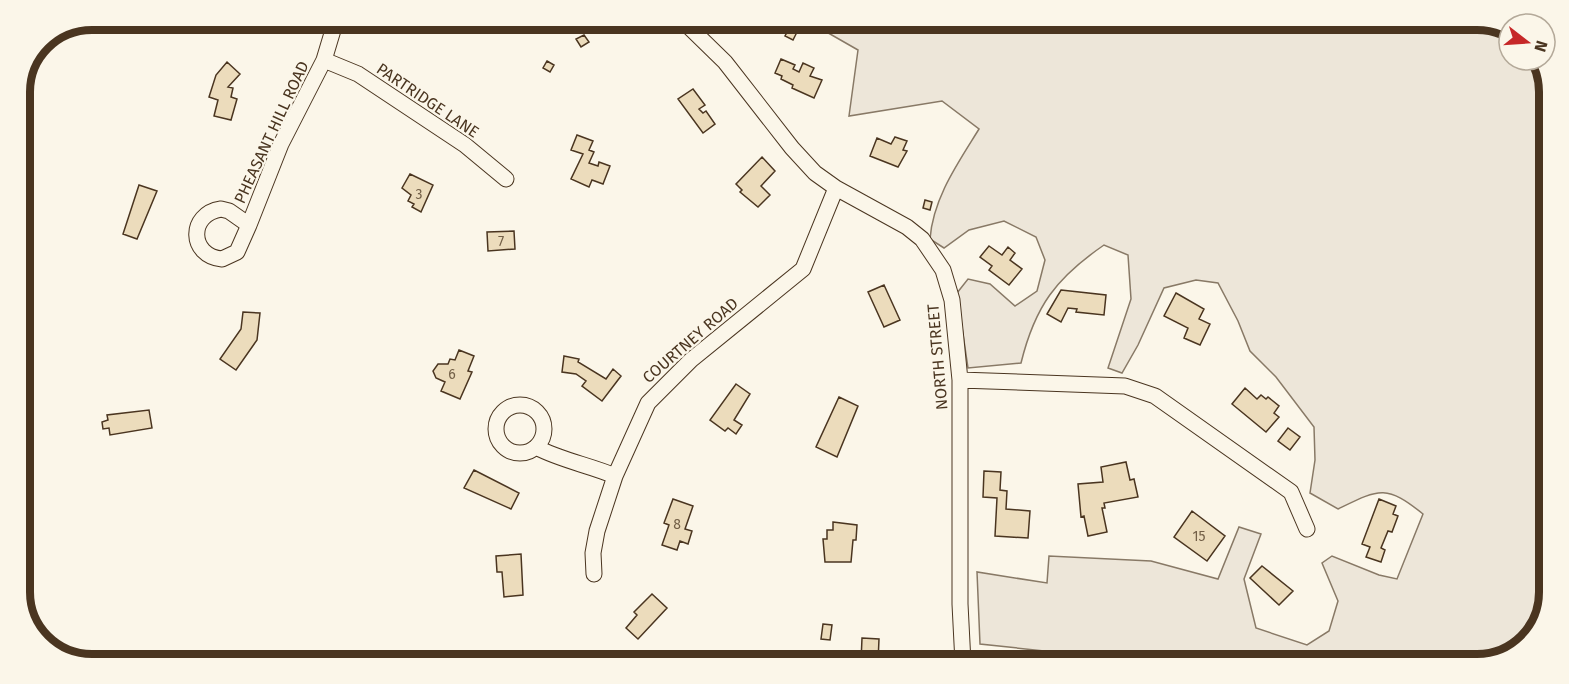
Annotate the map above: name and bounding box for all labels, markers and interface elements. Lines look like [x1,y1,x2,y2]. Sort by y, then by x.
north arrow [1497,12,1557,72]
text: N [1530,38,1552,54]
street label: PHEASANT HILL ROAD [230,58,313,206]
street label: PARTRIDGE LANE [373,59,483,142]
house number: 3 [416,186,423,203]
house number: 7 [498,233,504,250]
street label: COURTNEY ROAD [639,294,742,387]
street label: NORTH STREET [923,302,952,411]
house number: 6 [448,366,456,383]
house number: 8 [673,516,681,533]
house number: 15 [1192,528,1206,545]

